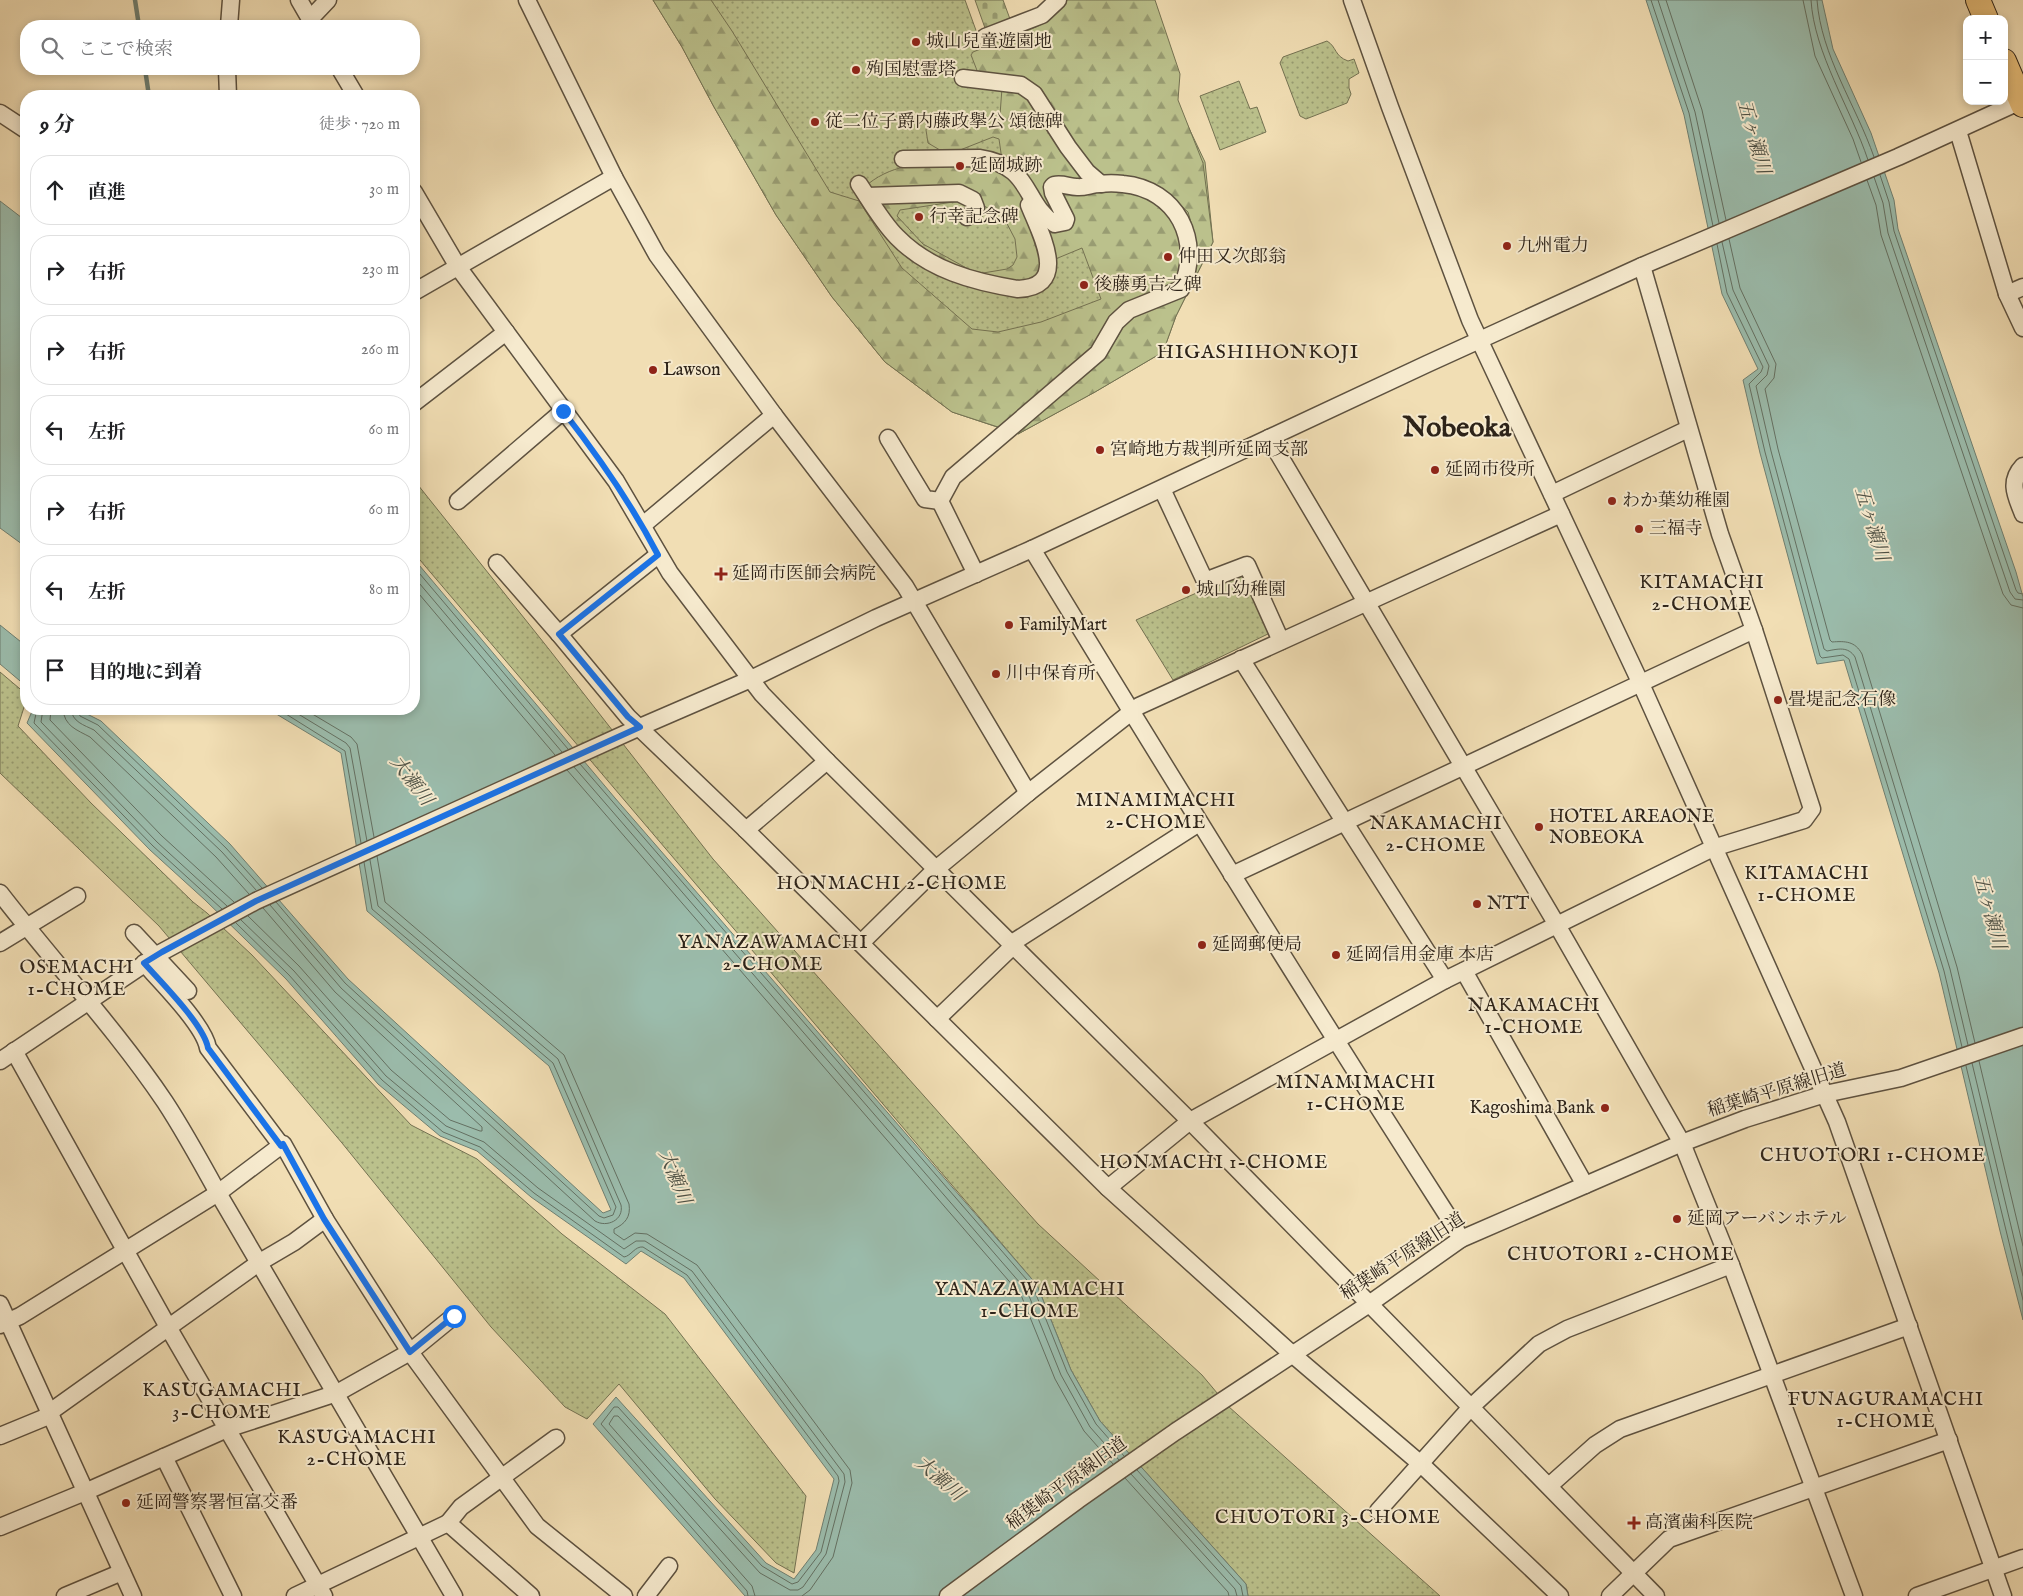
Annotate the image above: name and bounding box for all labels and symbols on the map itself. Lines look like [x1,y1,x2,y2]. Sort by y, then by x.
place label: 城山兒童遊園地 [926,31,1052,54]
marker: 城山兒童遊園地 [910,36,922,48]
place label: 殉国慰霊塔 [866,59,956,82]
marker: 殉国慰霊塔 [850,64,862,76]
water label: 五ヶ瀬川 [1731,97,1776,179]
place label: 従二位子爵内藤政擧公 頌徳碑 [825,111,1063,134]
marker: 従二位子爵内藤政擧公 頌徳碑 [809,116,821,128]
place label: 延岡城跡 [970,155,1042,178]
marker: 延岡城跡 [954,160,966,172]
place label: 行幸記念碑 [929,206,1019,229]
marker: 行幸記念碑 [913,211,925,223]
place label: 九州電力 [1517,235,1589,258]
marker: 九州電力 [1501,240,1513,252]
place label: 仲田又次郎翁 [1178,246,1286,269]
marker: 仲田又次郎翁 [1162,251,1174,263]
place label: 後藤勇吉之碑 [1094,274,1202,297]
marker: 後藤勇吉之碑 [1078,279,1090,291]
district label: HIGASHIHONKOJI [1157,340,1359,365]
place label: Lawson [663,359,721,382]
marker: Lawson [647,364,659,376]
route end [552,400,575,423]
district label: Nobeoka [1402,411,1512,446]
place label: 宮崎地方裁判所延岡支部 [1110,439,1308,462]
marker: 宮崎地方裁判所延岡支部 [1094,444,1106,456]
place label: 延岡市役所 [1445,459,1535,482]
marker: 延岡市役所 [1429,464,1441,476]
water label: 五ヶ瀬川 [1848,484,1894,566]
place label: わか葉幼稚園 [1622,490,1730,513]
marker: わか葉幼稚園 [1606,495,1618,507]
place label: 三福寺 [1649,518,1703,541]
marker: 三福寺 [1633,523,1645,535]
place label: 延岡市医師会病院 [732,563,876,586]
marker: 延岡市医師会病院 [714,567,728,581]
district label: KITAMACHI 2-CHOME [1639,571,1765,617]
place label: 城山幼稚園 [1196,579,1286,602]
marker: 城山幼稚園 [1180,584,1192,596]
place label: FamilyMart [1019,614,1107,637]
marker: FamilyMart [1003,619,1015,631]
place label: 川中保育所 [1006,663,1096,686]
marker: 川中保育所 [990,668,1002,680]
place label: 畳堤記念石像 [1788,689,1896,712]
marker: 畳堤記念石像 [1772,694,1784,706]
water label: 大瀬川 [384,751,439,813]
district label: MINAMIMACHI 2-CHOME [1076,789,1236,835]
place label: HOTEL AREAONE NOBEOKA [1549,806,1714,850]
district label: NAKAMACHI 2-CHOME [1369,812,1503,858]
marker: HOTEL AREAONE NOBEOKA [1533,821,1545,833]
district label: KITAMACHI 1-CHOME [1744,862,1870,908]
district label: HONMACHI 2-CHOME [777,872,1007,896]
water label: 五ヶ瀬川 [1968,872,2011,954]
place label: NTT [1487,893,1529,916]
marker: NTT [1471,898,1483,910]
district label: YANAZAWAMACHI 2-CHOME [677,931,869,977]
place label: 延岡郵便局 [1212,934,1302,957]
marker: 延岡郵便局 [1196,939,1208,951]
place label: 延岡信用金庫 本店 [1346,944,1494,967]
marker: 延岡信用金庫 本店 [1330,949,1342,961]
district label: OSEMACHI 1-CHOME [19,956,135,1002]
district label: NAKAMACHI 1-CHOME [1467,994,1601,1040]
street label: 稲葉崎平原線旧道 [1705,1059,1849,1123]
district label: MINAMIMACHI 1-CHOME [1276,1071,1436,1117]
place label: Kagoshima Bank [1470,1097,1595,1120]
marker: Kagoshima Bank [1599,1102,1611,1114]
district label: CHUOTORI 1-CHOME [1760,1144,1986,1168]
water label: 大瀬川 [652,1146,697,1210]
district label: HONMACHI 1-CHOME [1100,1151,1328,1175]
street label: 稲葉崎平原線旧道 [1336,1208,1470,1306]
place label: 延岡アーバンホテル [1687,1208,1847,1231]
marker: 延岡アーバンホテル [1671,1213,1683,1225]
district label: CHUOTORI 2-CHOME [1507,1243,1735,1267]
district label: YANAZAWAMACHI 1-CHOME [934,1278,1126,1324]
route start [443,1305,466,1328]
district label: KASUGAMACHI 3-CHOME [142,1379,302,1425]
district label: FUNAGURAMACHI 1-CHOME [1788,1388,1984,1434]
district label: KASUGAMACHI 2-CHOME [277,1426,437,1472]
street label: 稲葉崎平原線旧道 [1002,1432,1132,1536]
water label: 大瀬川 [910,1451,970,1508]
place label: 延岡警察署恒富交番 [136,1492,298,1515]
marker: 延岡警察署恒富交番 [120,1497,132,1509]
district label: CHUOTORI 3-CHOME [1215,1506,1441,1530]
place label: 高濱歯科医院 [1645,1512,1753,1535]
marker: 高濱歯科医院 [1627,1516,1641,1530]

